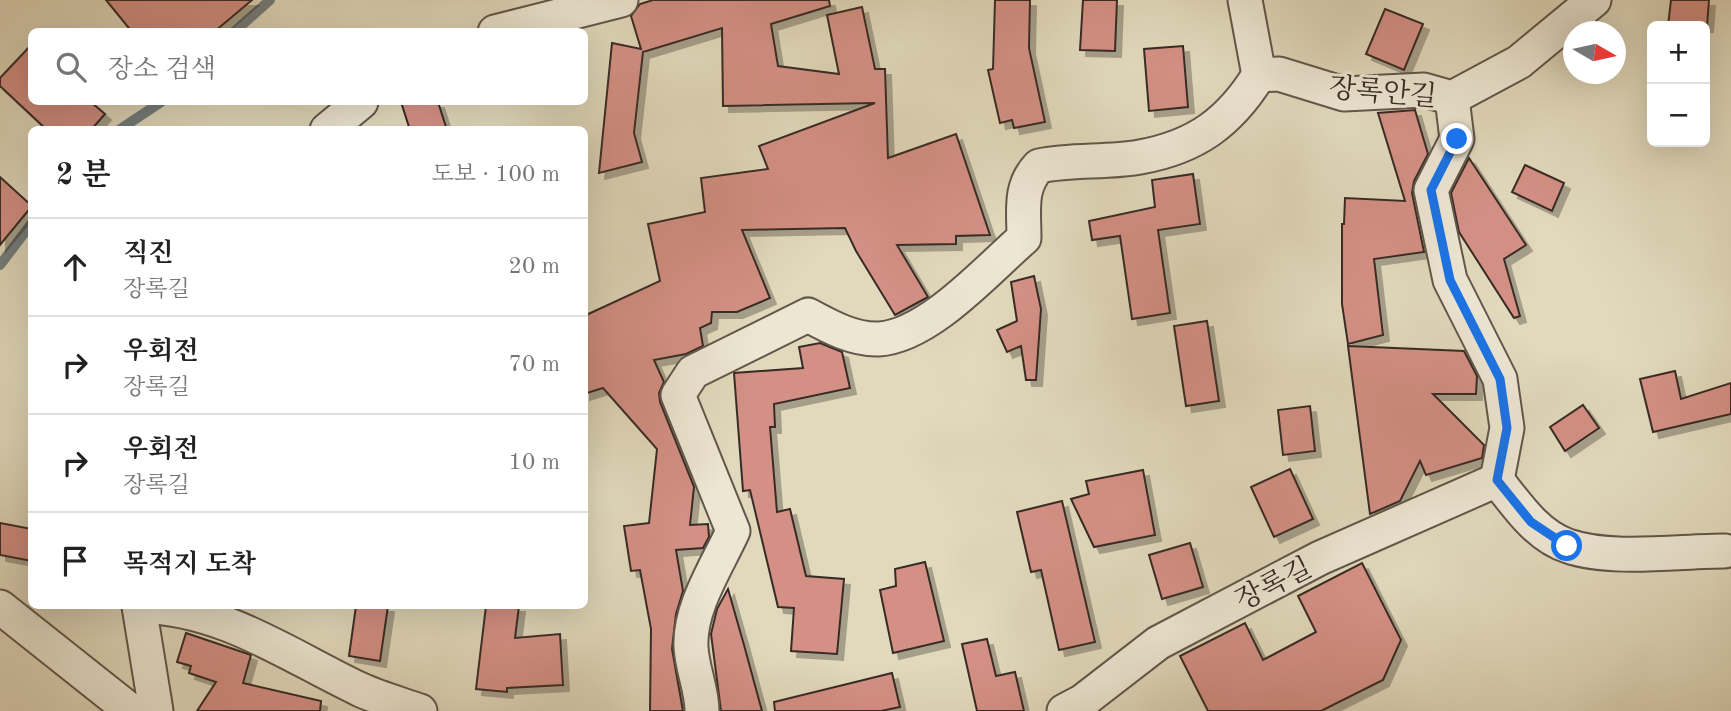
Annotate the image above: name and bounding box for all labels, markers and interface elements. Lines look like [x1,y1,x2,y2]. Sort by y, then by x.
north arrow [1563,21,1626,84]
map controls [1647,21,1710,147]
button: + [1647,21,1710,84]
search box [28,28,588,105]
icon: search [52,48,90,86]
text: 장소 검색 [108,57,216,83]
street label: 장록안길 [1328,73,1438,113]
button: − [1647,84,1710,147]
route end [1441,123,1472,154]
text: 2 분 [56,161,111,191]
text: 도보 · 100 m [432,163,560,186]
text: 직진 [123,241,173,267]
icon: ahead [56,248,94,286]
text: 20 m [509,255,560,278]
text: 장록길 [123,278,190,301]
text: 우회전 [123,339,198,365]
icon: right [56,346,94,384]
text: 70 m [509,353,560,376]
text: 장록길 [123,376,190,399]
text: 우회전 [123,437,198,463]
icon: right [56,444,94,482]
text: 10 m [509,451,560,474]
text: 장록길 [123,474,190,497]
route start [1551,530,1582,561]
icon: arrive [56,542,94,580]
text: 목적지 도착 [123,552,256,578]
street label: 장록길 [1231,553,1317,617]

